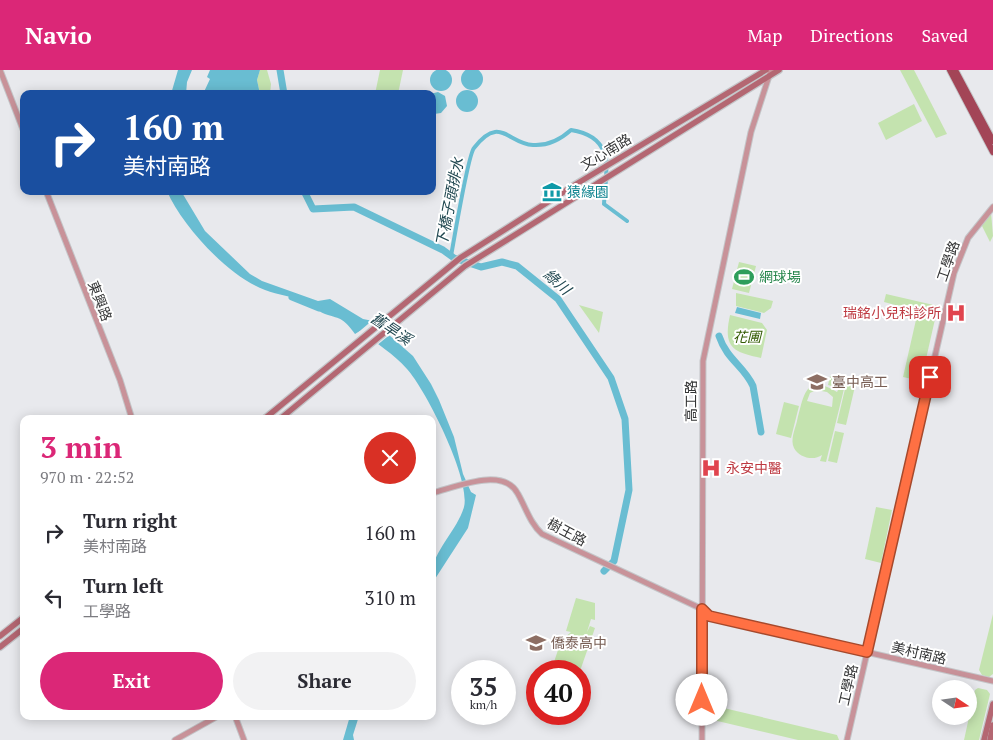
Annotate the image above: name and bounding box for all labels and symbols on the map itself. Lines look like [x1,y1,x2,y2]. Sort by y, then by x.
street label: 文心南路 [577,129,635,174]
water label: 下橋子頭排水 [431,155,468,248]
museum icon: 猿緣園 [541,181,563,203]
place label: 猿緣園 [567,182,609,201]
street label: 工學路 [932,238,963,284]
water label: 綠川 [540,264,577,300]
sports icon: 網球場 [733,266,755,288]
place label: 網球場 [759,267,801,286]
street label: 東興路 [84,278,117,324]
hospital icon: 瑞銘小兒科診所 [945,302,967,324]
place label: 瑞銘小兒科診所 [843,303,941,322]
water label: 舊旱溪 [367,307,417,350]
park label: 花圃 [733,327,763,346]
pin [909,356,951,398]
school or university icon: 臺中高工 [806,371,828,393]
place label: 臺中高工 [832,372,888,391]
street label: 高工路 [681,380,700,422]
hospital icon: 永安中醫 [700,457,722,479]
place label: 永安中醫 [726,458,782,477]
street label: 樹王路 [544,513,590,550]
school or university icon: 僑泰高中 [525,632,547,654]
place label: 僑泰高中 [551,633,607,652]
street label: 美村南路 [890,637,949,668]
speed limit sign: 40 [526,660,591,725]
street label: 工學路 [834,662,861,707]
position arrow [675,673,727,725]
north arrow [932,680,978,725]

